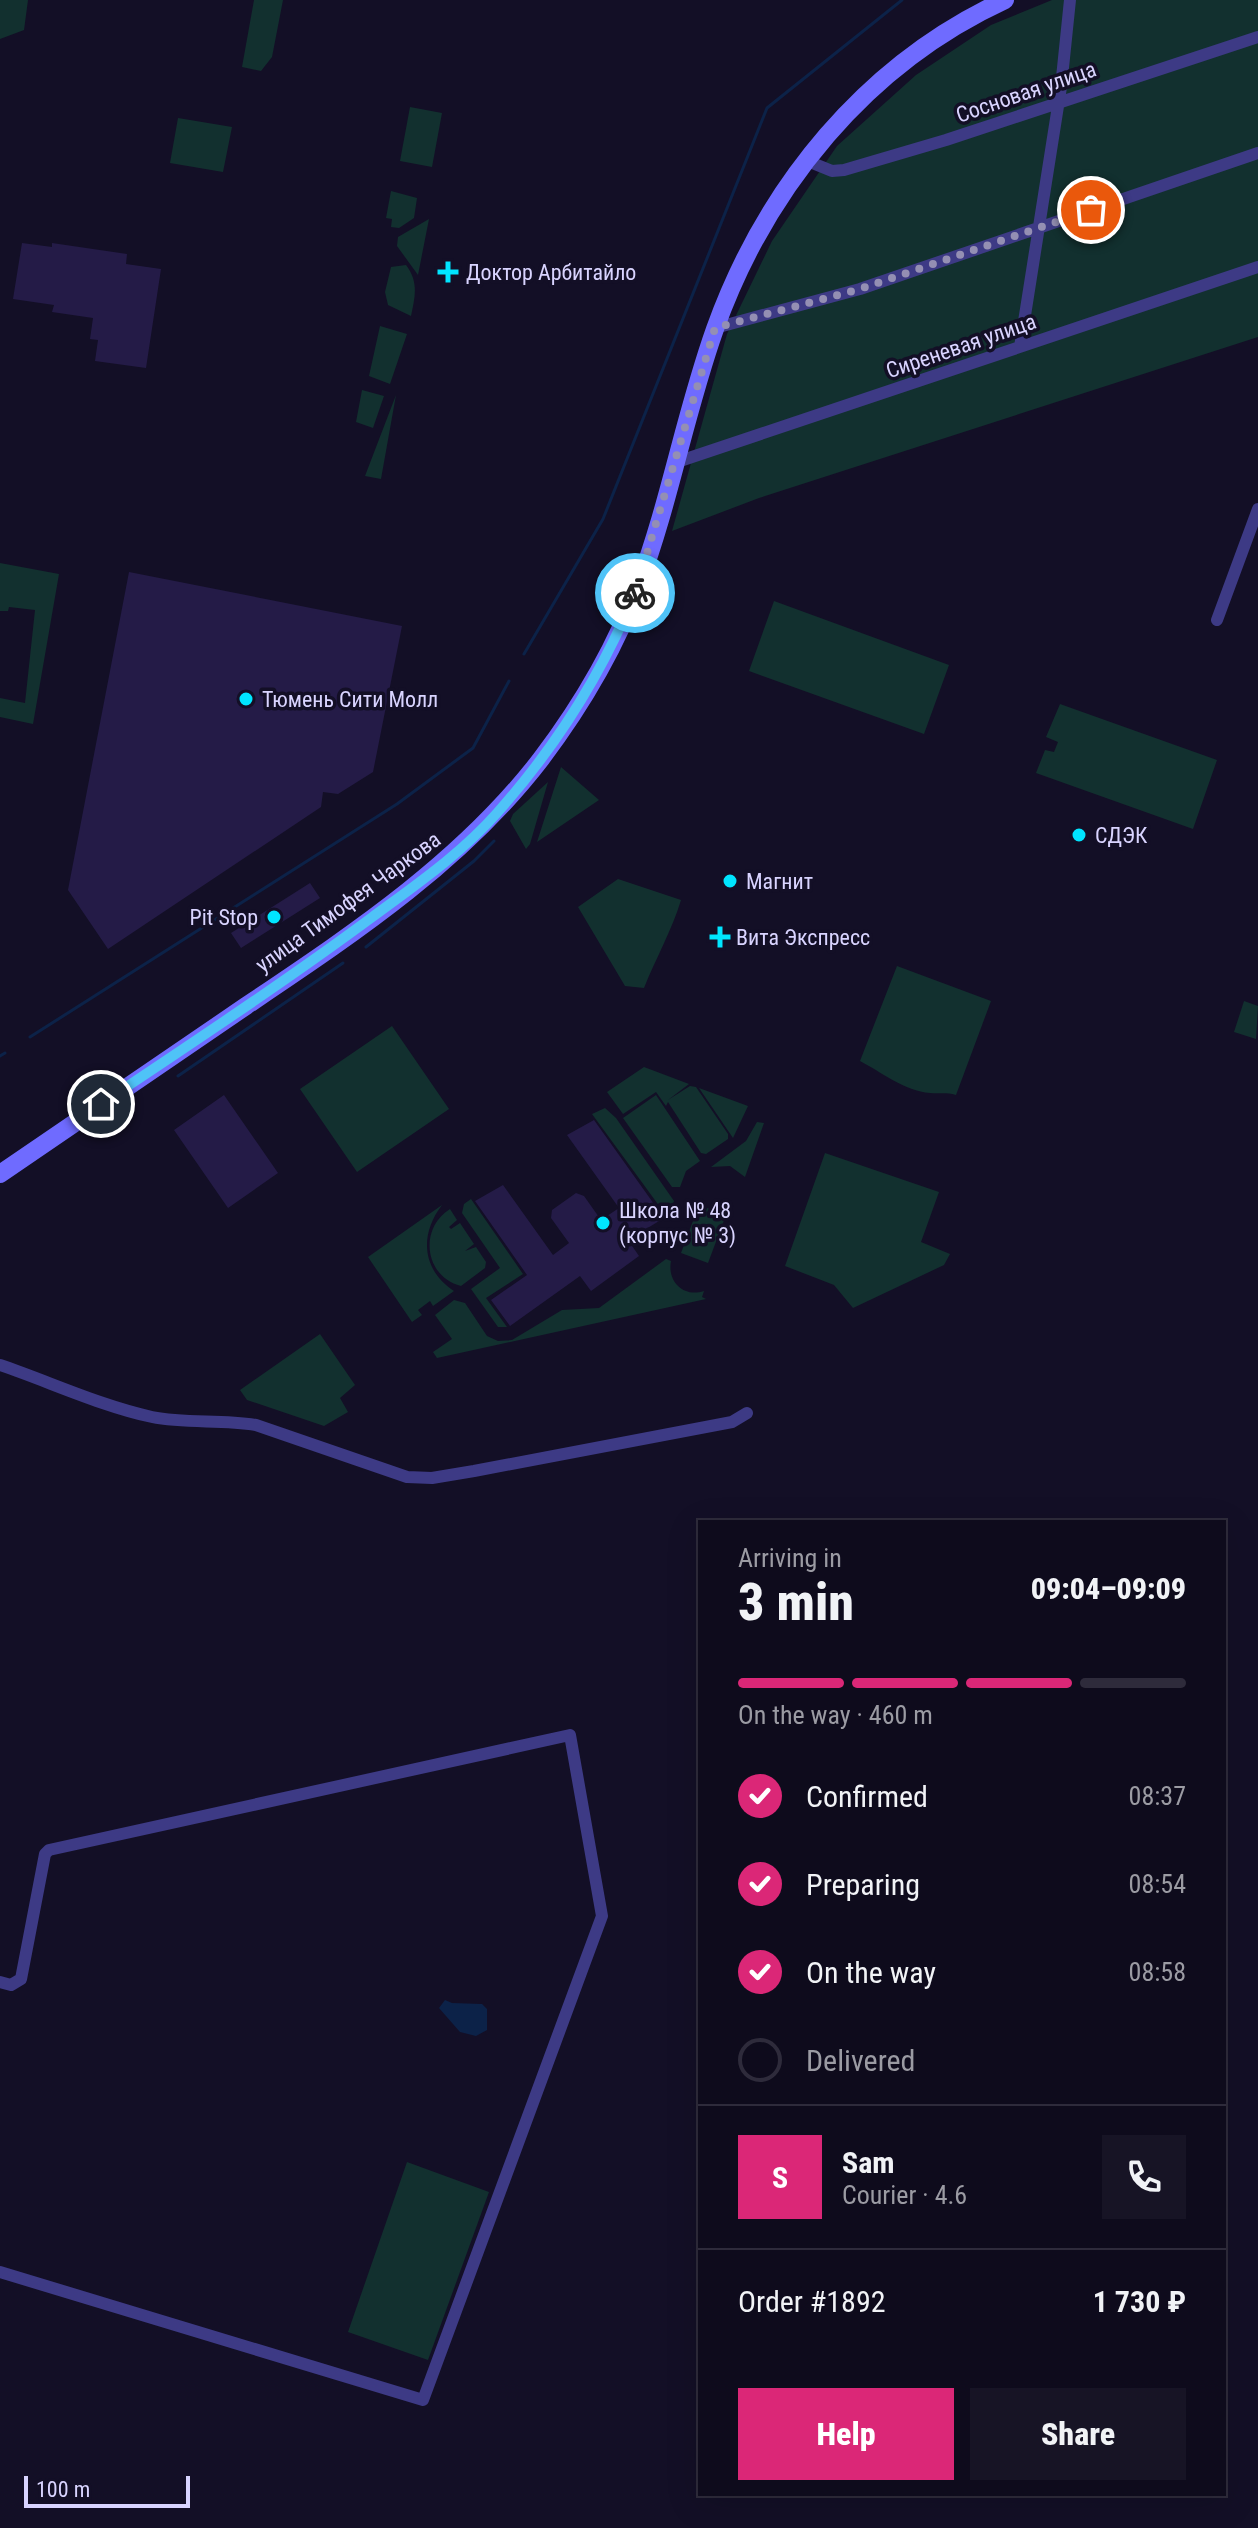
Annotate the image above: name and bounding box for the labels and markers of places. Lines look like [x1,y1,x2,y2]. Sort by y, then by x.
pin [1057,176,1125,244]
place label: Доктор Арбитайло [466,260,636,285]
marker: Доктор Арбитайло [437,261,459,283]
place label: Тюмень Сити Молл [262,687,438,712]
marker: Тюмень Сити Молл [237,690,255,708]
place label: СДЭК [1095,823,1148,848]
marker: СДЭК [1070,826,1088,844]
place label: Магнит [746,869,813,894]
marker: Магнит [721,872,739,890]
place label: Pit Stop [190,905,258,930]
marker: Pit Stop [265,908,283,926]
place label: Вита Экспресс [736,925,870,950]
marker: Вита Экспресс [711,928,729,946]
pin [67,1070,135,1138]
place label: Школа № 48 (корпус № 3) [619,1198,736,1249]
marker: Школа № 48 (корпус № 3) [594,1214,612,1232]

